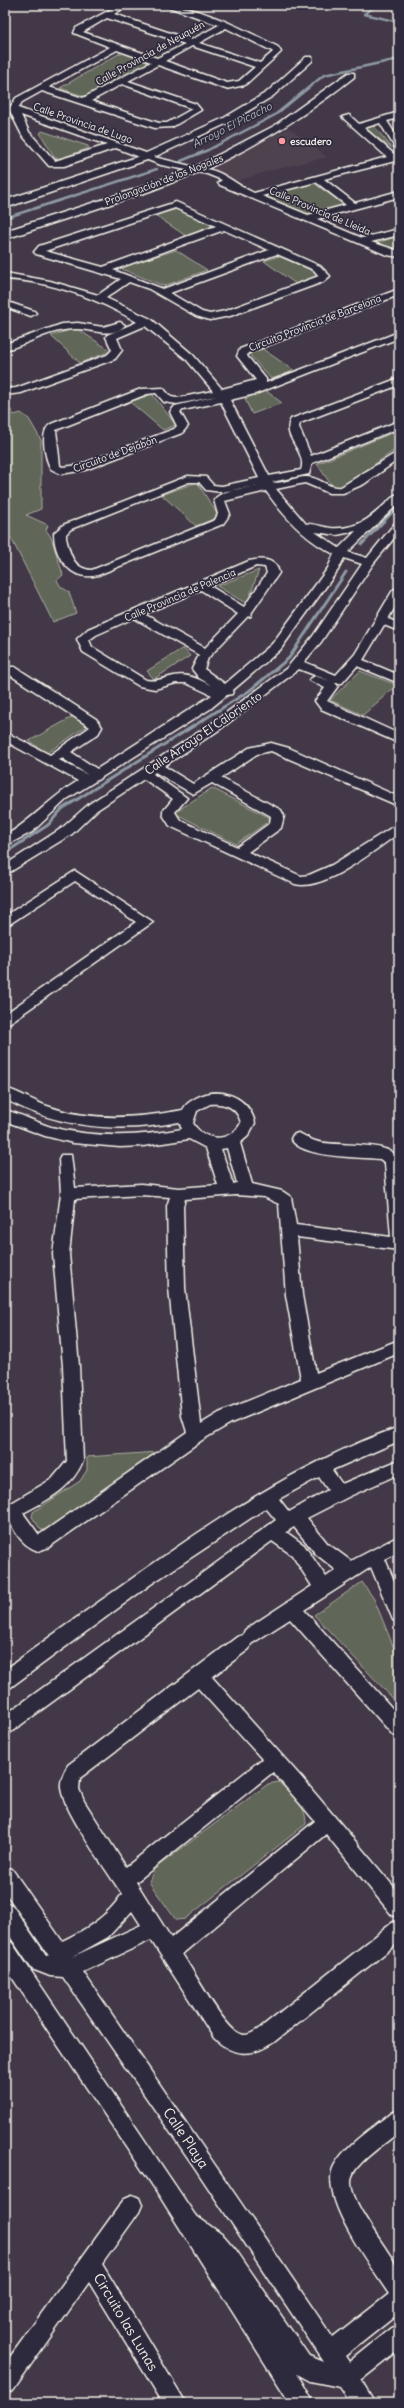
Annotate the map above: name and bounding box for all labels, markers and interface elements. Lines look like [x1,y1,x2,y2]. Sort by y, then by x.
street label: Calle Provincia de Neuquén [93,18,207,88]
water label: Arroyo El Picacho [190,98,275,151]
street label: Calle Provincia de Lugo [32,100,135,146]
place label: escudero [290,135,332,148]
marker: escudero [277,136,287,146]
street label: Prolongación de los Nogales [103,151,226,209]
street label: Calle Provincia de Lleida [267,184,373,238]
street label: Circuito Provincia de Barcelona [247,292,383,354]
street label: Circuito de Dejabón [71,433,159,475]
street label: Calle Provincia de Palencia [122,565,238,624]
street label: Calle Arroyo El Caloriento [141,688,265,778]
street label: Calle Playa [159,2104,213,2172]
street label: Circuito las Lunas [90,2270,162,2374]

